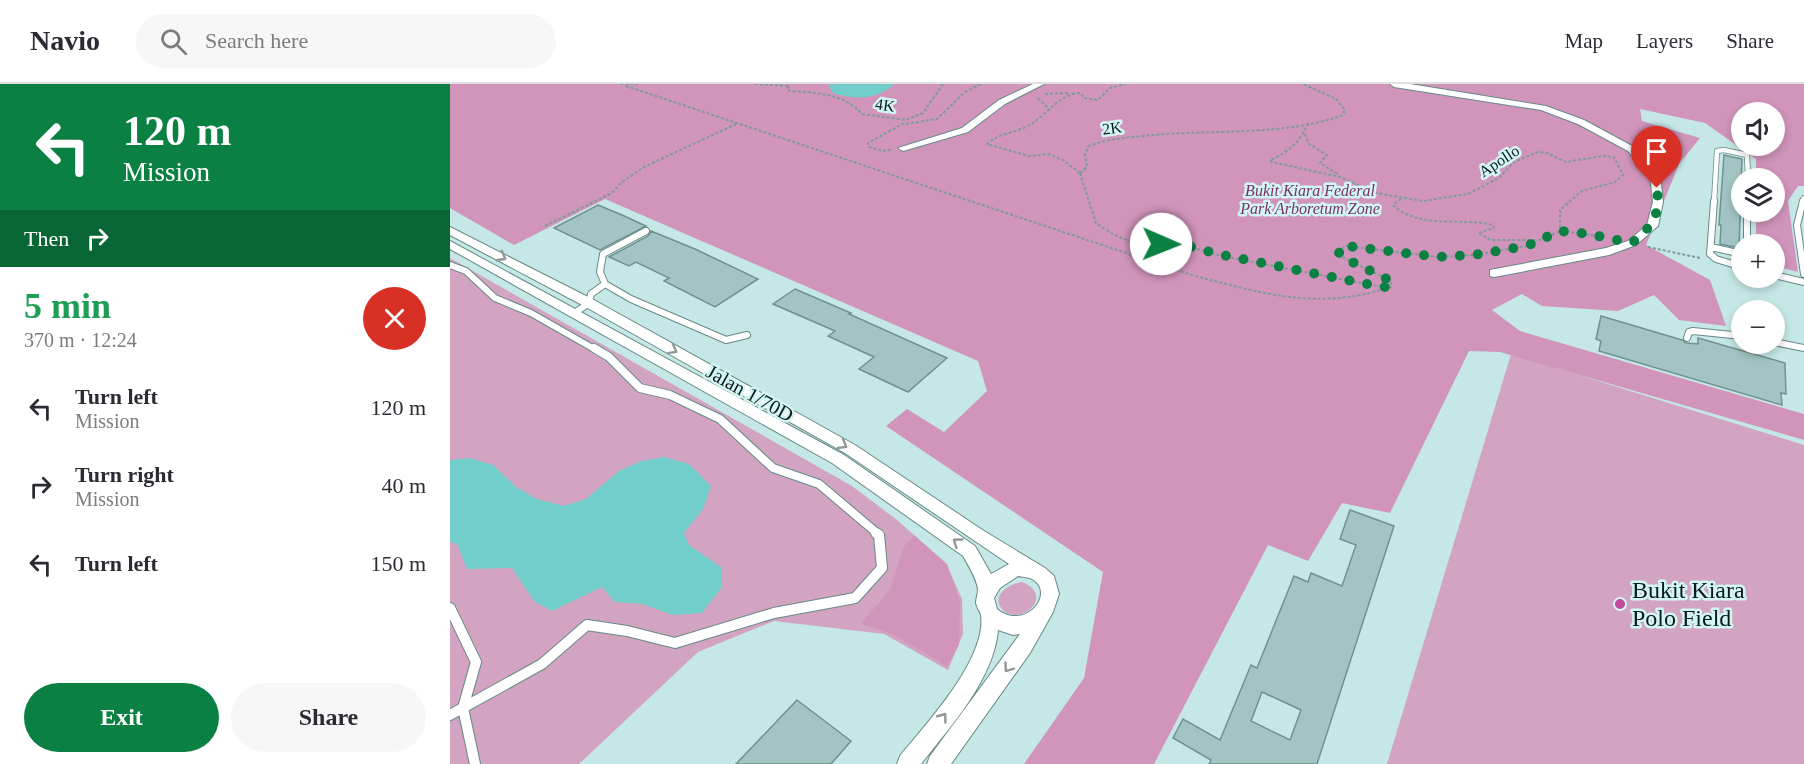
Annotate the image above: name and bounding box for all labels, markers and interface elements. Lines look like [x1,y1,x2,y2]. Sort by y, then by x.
search box [136,14,556,68]
text: Navio [30,25,100,56]
icon: search [157,25,190,58]
text: Search here [205,28,308,53]
text: Map [1565,29,1603,53]
text: Layers [1636,29,1693,53]
text: Share [1726,29,1774,53]
street label: 4K [874,95,896,115]
map controls [1731,102,1785,354]
button: sound [1731,102,1785,156]
icon: left [24,108,102,186]
text: 120 m [123,108,232,154]
street label: 2K [1101,118,1123,138]
pin [1631,126,1682,188]
icon: arrive [1640,135,1673,168]
street label: Apollo [1476,142,1523,181]
text: Mission [123,157,210,187]
button: layers [1731,168,1785,222]
park label: Bukit Kiara Federal Park Arboretum Zone [1239,182,1380,217]
position arrow [1129,212,1193,276]
icon: right [81,222,114,255]
text: Then [24,226,69,251]
button: + [1731,234,1785,288]
one-way arrow [495,250,506,261]
text: 5 min [24,286,111,326]
button: close [363,287,426,350]
button: − [1731,300,1785,354]
text: 370 m · 12:24 [24,329,137,351]
one-way arrow [667,343,677,354]
street label: Jalan 1/70D [703,360,797,426]
text: Turn left [75,384,158,409]
icon: left [24,392,57,425]
text: 120 m [370,395,426,420]
text: Mission [75,410,139,432]
one-way arrow [837,438,848,449]
text: Turn right [75,462,174,487]
icon: right [24,470,57,503]
text: 40 m [381,473,426,498]
text: Mission [75,488,139,510]
one-way arrow [953,538,964,549]
icon: left [24,548,57,581]
text: Turn left [75,551,158,576]
text: 150 m [370,551,426,576]
place label: Bukit Kiara Polo Field [1632,577,1745,631]
marker: Bukit Kiara Polo Field [1613,597,1627,611]
one-way arrow [1004,662,1015,673]
button: Exit [24,683,219,752]
button: Share [231,683,426,752]
one-way arrow [936,713,947,724]

